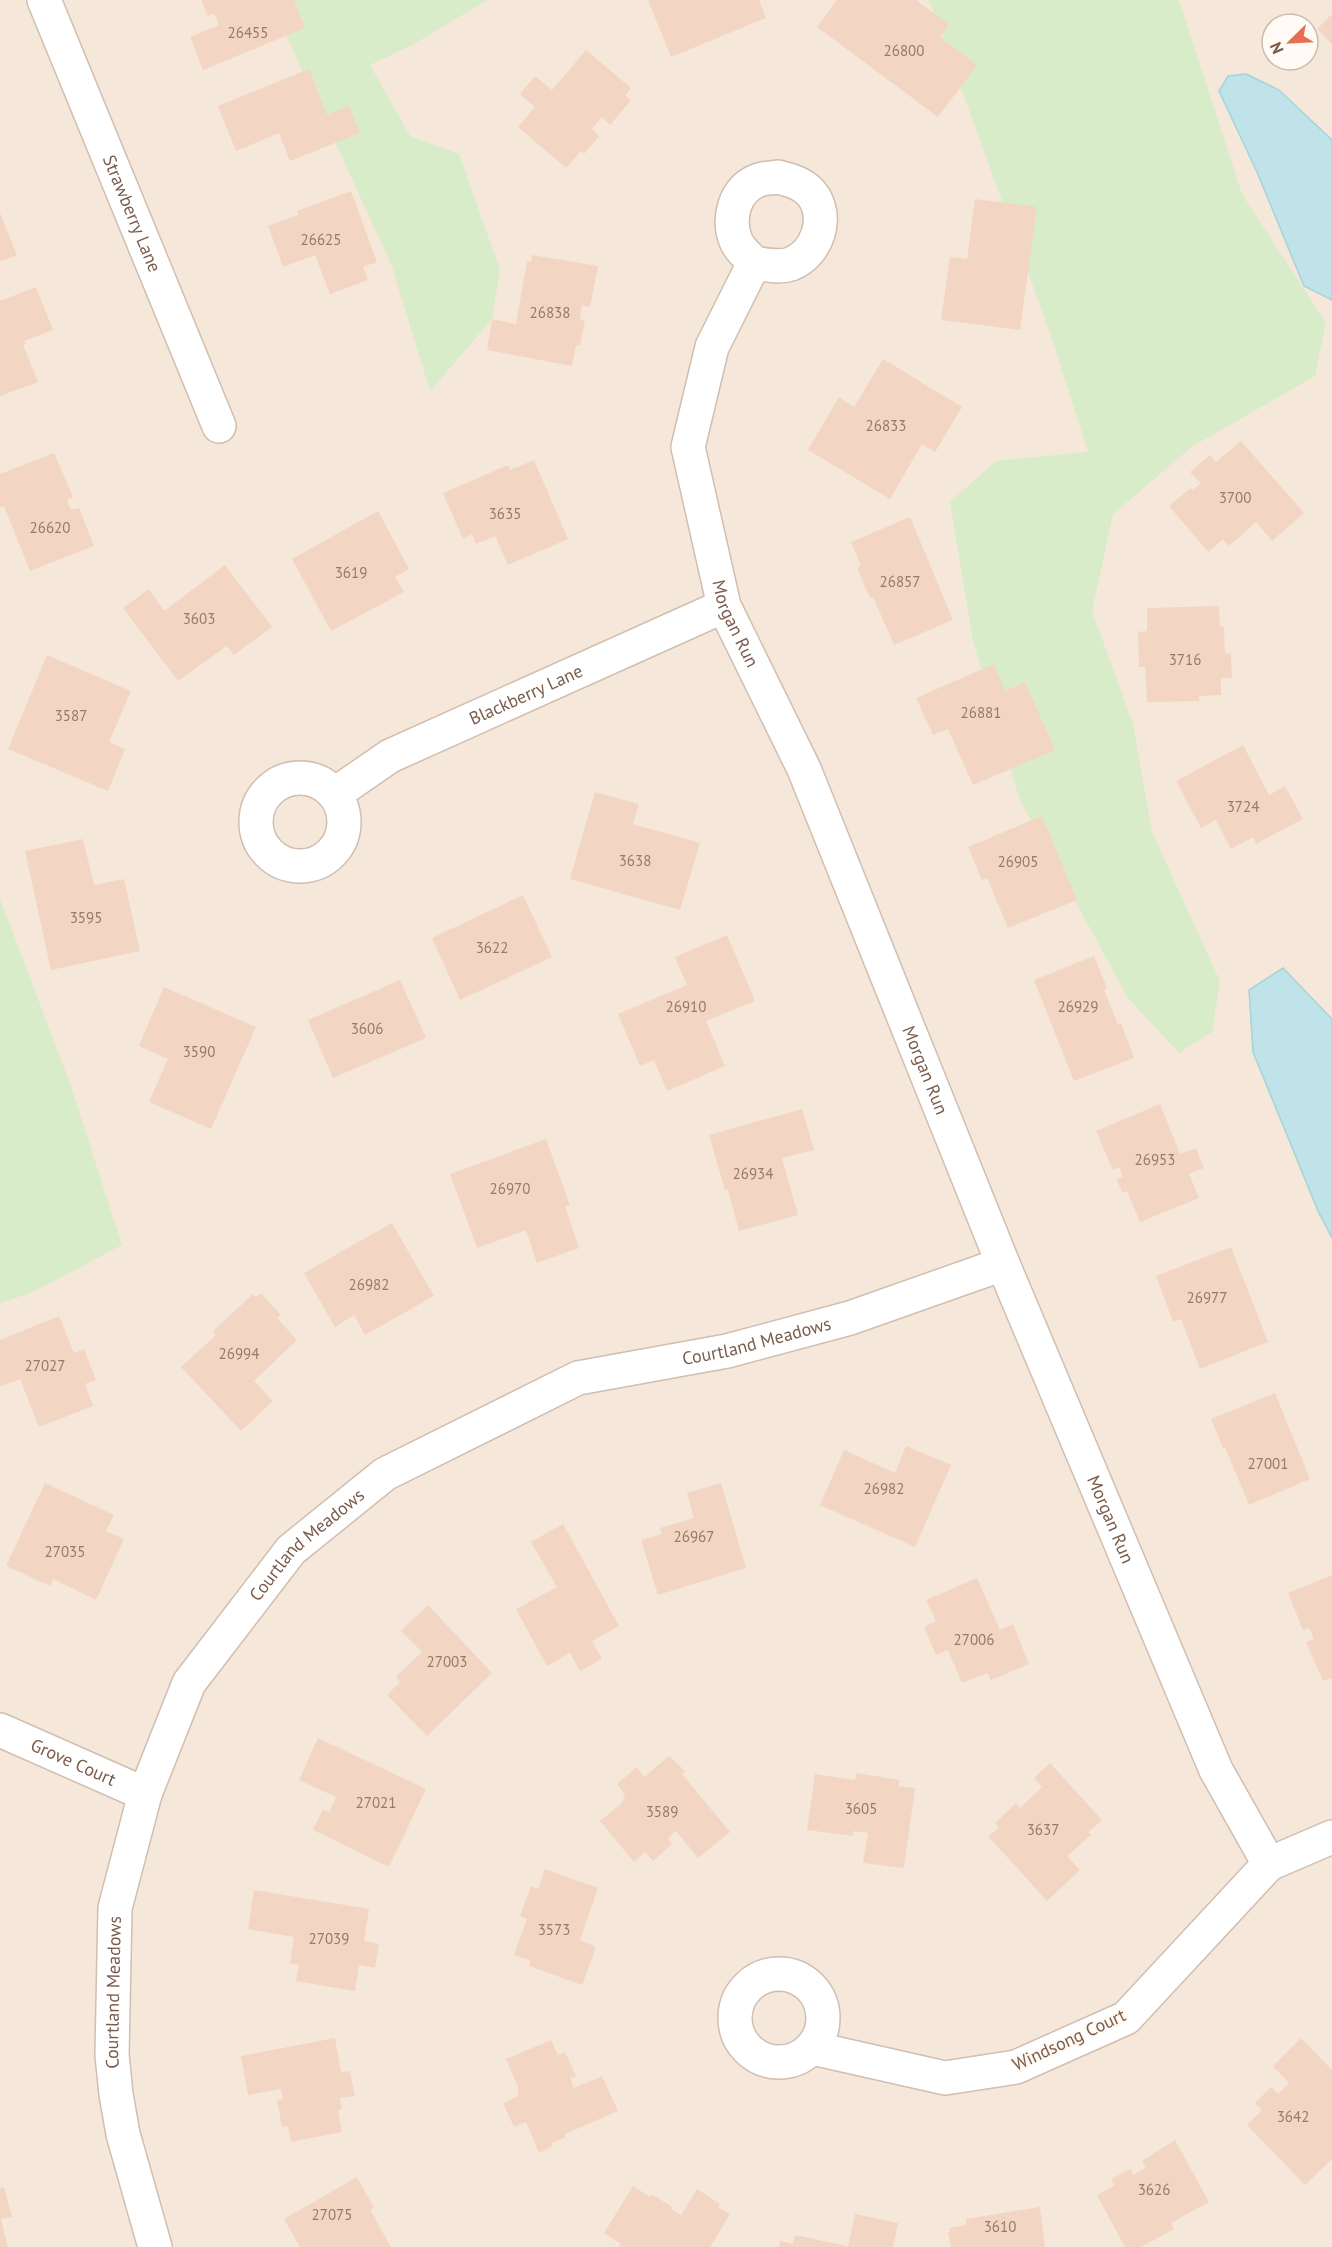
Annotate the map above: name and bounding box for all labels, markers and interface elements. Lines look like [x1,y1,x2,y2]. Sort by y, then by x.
north arrow [1260,12,1320,72]
house number: 26455 [228,23,268,42]
text: N [1265,39,1288,57]
house number: 26800 [884,41,924,60]
street label: Strawberry Lane [98,151,167,275]
house number: 26625 [301,230,341,249]
house number: 26838 [530,303,570,322]
house number: 26833 [866,416,906,435]
house number: 3700 [1219,488,1251,507]
house number: 3635 [489,504,521,523]
house number: 26620 [30,518,70,537]
house number: 3619 [335,563,367,582]
house number: 26857 [880,572,920,591]
street label: Morgan Run [707,578,764,671]
house number: 3603 [183,609,215,628]
house number: 3716 [1169,650,1201,669]
street label: Blackberry Lane [465,659,586,730]
house number: 26881 [961,703,1001,722]
house number: 3587 [55,706,87,725]
house number: 3724 [1227,797,1259,816]
house number: 3638 [619,851,651,870]
house number: 26905 [998,852,1038,871]
house number: 3595 [70,908,102,927]
house number: 3622 [476,938,508,957]
house number: 26910 [666,997,706,1016]
house number: 26929 [1058,997,1098,1016]
house number: 3606 [351,1019,383,1038]
street label: Morgan Run [897,1022,954,1118]
house number: 3590 [183,1042,215,1061]
house number: 26953 [1135,1150,1175,1169]
house number: 26934 [733,1164,773,1183]
house number: 26970 [490,1179,530,1198]
house number: 26982 [349,1275,389,1294]
house number: 26977 [1187,1288,1227,1307]
street label: Courtland Meadows [680,1312,833,1370]
house number: 26994 [219,1344,259,1363]
house number: 27027 [25,1356,65,1375]
house number: 27001 [1248,1454,1288,1473]
street label: Morgan Run [1082,1472,1140,1567]
house number: 26982 [864,1479,904,1498]
street label: Courtland Meadows [244,1483,369,1606]
house number: 26967 [674,1527,714,1546]
house number: 27035 [45,1542,85,1561]
house number: 27006 [954,1630,994,1649]
house number: 27003 [427,1652,467,1671]
street label: Grove Court [27,1733,120,1791]
house number: 27021 [356,1793,396,1812]
house number: 3605 [845,1799,877,1818]
house number: 3589 [646,1802,678,1821]
house number: 3637 [1027,1820,1059,1839]
street label: Courtland Meadows [100,1916,126,2070]
house number: 3573 [538,1920,570,1939]
house number: 27039 [309,1929,349,1948]
street label: Windsong Court [1008,2003,1129,2076]
house number: 3642 [1277,2107,1309,2126]
house number: 3626 [1138,2180,1170,2199]
house number: 27075 [312,2205,352,2224]
house number: 3610 [984,2217,1016,2236]

